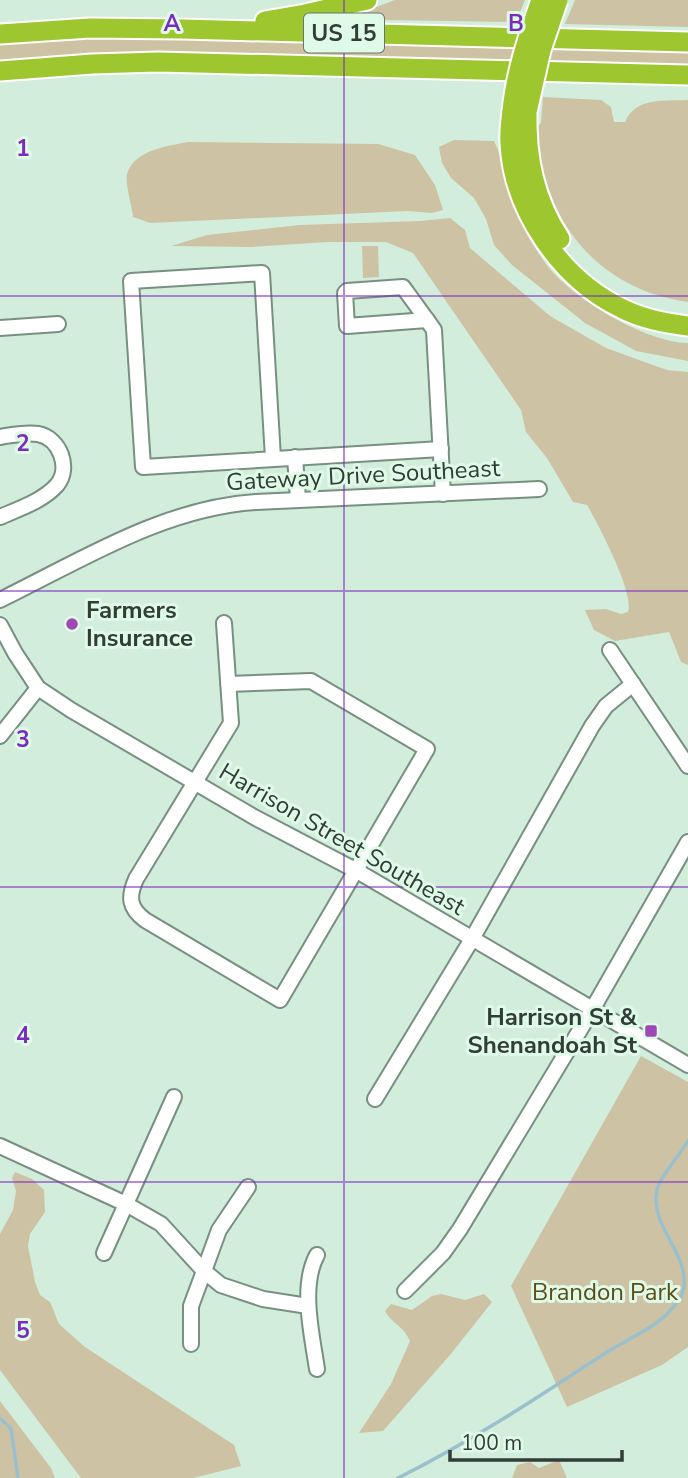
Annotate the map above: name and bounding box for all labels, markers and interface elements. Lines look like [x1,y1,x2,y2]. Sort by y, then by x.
text: A [163,8,181,39]
text: B [508,8,524,39]
road number: US 15 [304,14,384,52]
text: 1 [16,133,30,164]
text: 2 [16,428,30,459]
street label: Gateway Drive Southeast [225,452,501,498]
place label: Farmers Insurance [86,594,193,654]
marker: Farmers Insurance [64,616,80,632]
text: 3 [16,724,30,755]
street label: Harrison Street Southeast [213,755,471,923]
place label: Harrison St & Shenandoah St [467,1001,638,1061]
text: 4 [16,1020,30,1051]
marker: Harrison St & Shenandoah St [643,1023,659,1039]
park label: Brandon Park [532,1276,679,1308]
text: 5 [16,1315,30,1346]
scale bar [450,1418,622,1462]
text: 100 m [461,1429,522,1457]

